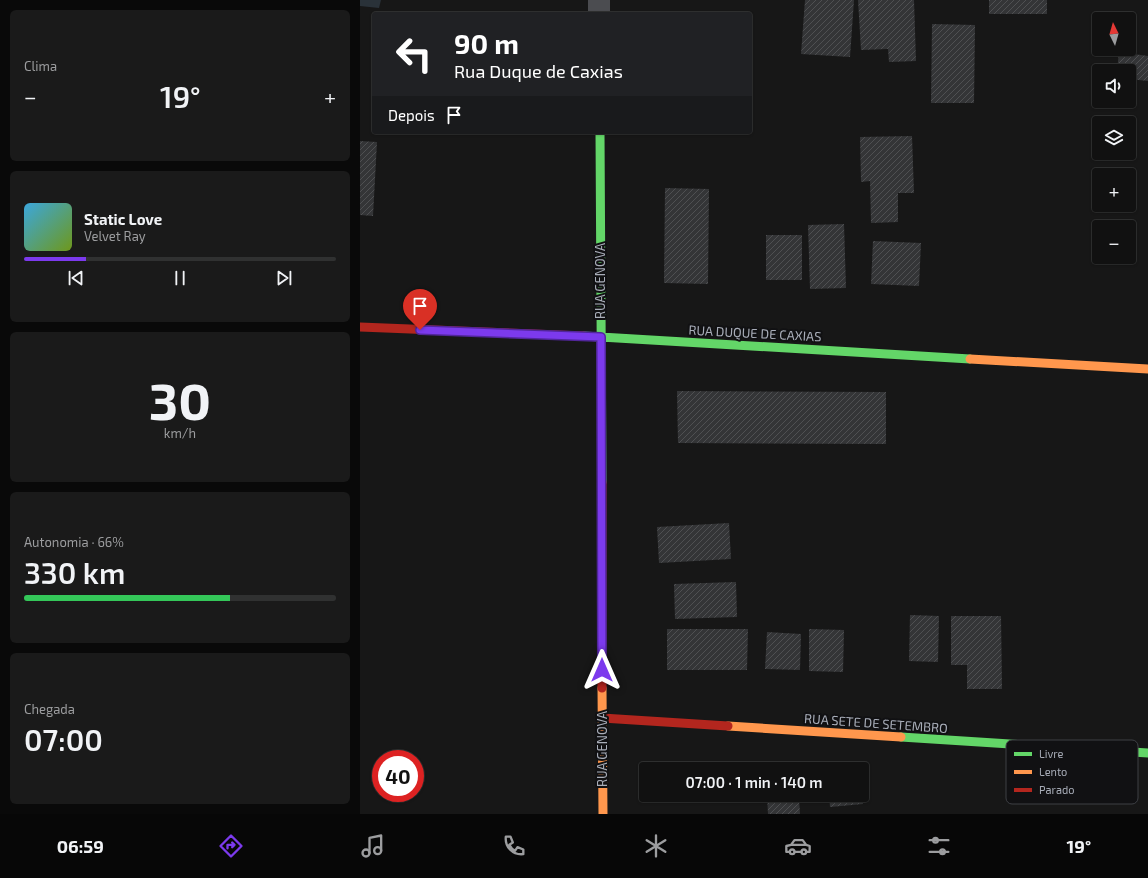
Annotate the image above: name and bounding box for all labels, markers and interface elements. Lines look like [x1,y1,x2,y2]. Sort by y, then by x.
north arrow [1092,12,1136,56]
map controls [1092,12,1136,264]
text: 90 m [454,26,519,60]
icon: left [388,28,440,80]
text: Clima [24,58,57,74]
text: Rua Duque de Caxias [454,60,623,82]
button: sound [1092,64,1136,108]
text: 19° [160,78,201,114]
text: − [24,83,37,109]
text: + [324,83,336,109]
icon: arrive [443,104,465,126]
text: Depois [388,106,435,124]
button: layers [1092,116,1136,160]
button: + [1092,168,1136,212]
text: Static Love [84,210,162,228]
button: − [1092,220,1136,264]
text: Velvet Ray [84,228,146,244]
street label: RUA GENOVA [592,243,608,319]
icon: previous [65,267,87,289]
icon: pause [169,267,191,289]
icon: next [273,267,295,289]
pin [403,289,437,330]
icon: arrive [409,295,431,317]
street label: RUA DUQUE DE CAXIAS [688,322,822,344]
text: 30 [149,368,211,430]
text: km/h [164,425,196,441]
text: Autonomia · 66% [24,534,124,550]
text: 330 km [24,554,125,590]
position arrow [581,649,623,691]
text: Chegada [24,701,75,717]
street label: RUA SETE DE SETEMBRO [804,710,948,736]
street label: RUA GENOVA [594,711,610,787]
text: 07:00 [24,721,103,757]
legend [1006,740,1138,804]
text: Livre [1039,747,1063,760]
speed limit sign: 40 [372,750,424,802]
text: Lento [1039,765,1067,778]
text: 07:00 · 1 min · 140 m [686,773,822,791]
text: Parado [1039,783,1075,796]
icon: directions [217,832,245,860]
icon: music [359,832,387,860]
icon: phone [500,832,528,860]
icon: climate [642,832,670,860]
icon: car [784,832,812,860]
icon: filters [925,832,953,860]
text: 06:59 [57,835,104,857]
text: 19° [1067,835,1091,857]

